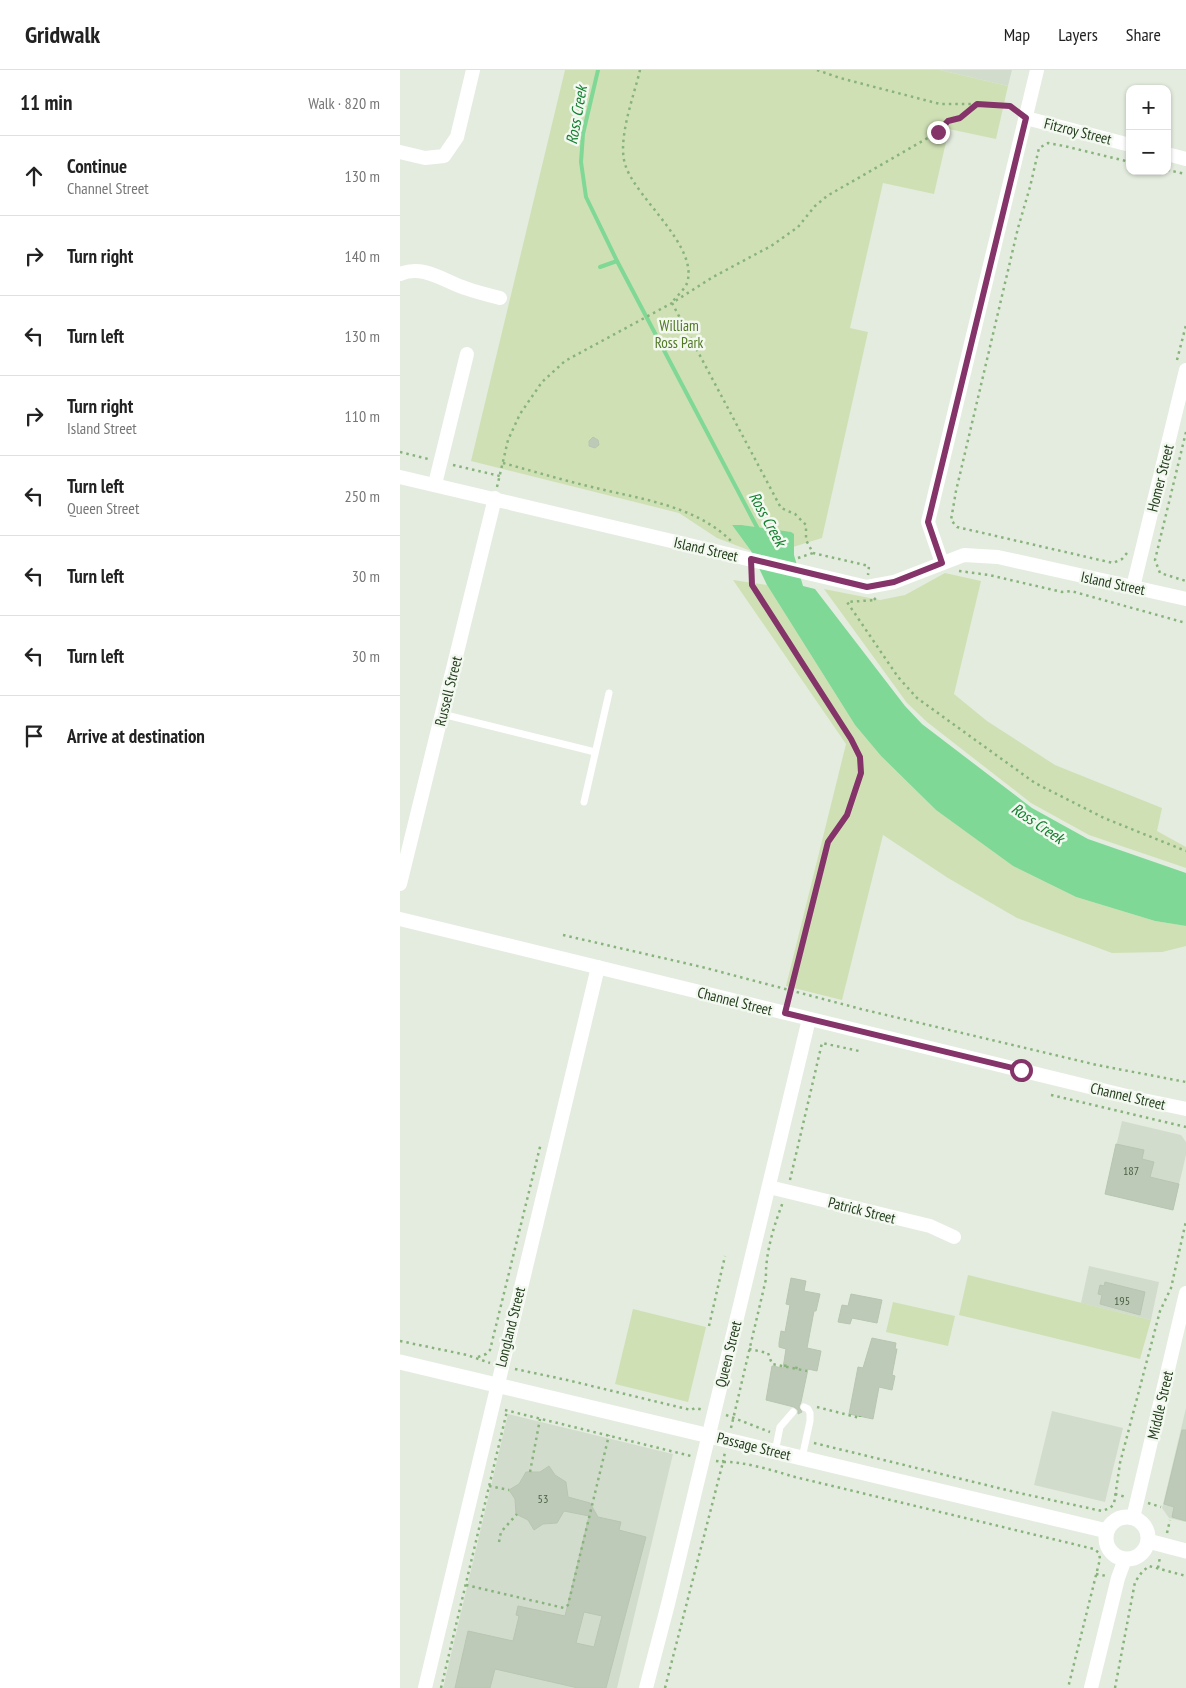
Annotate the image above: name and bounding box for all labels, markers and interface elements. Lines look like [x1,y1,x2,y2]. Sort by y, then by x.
text: Gridwalk [25,19,100,50]
text: Map [1004,23,1030,46]
text: Layers [1058,23,1098,46]
text: Share [1126,23,1161,46]
water label: Ross Creek [561,82,591,146]
map controls [1126,85,1171,175]
button: + [1126,85,1171,130]
text: 11 min [20,89,72,116]
text: Walk · 820 m [308,93,380,113]
street label: Fitzroy Street [1042,113,1114,149]
route end [927,121,950,144]
button: − [1126,130,1171,175]
text: Continue [67,154,127,178]
icon: ahead [20,162,48,190]
text: 130 m [345,166,380,186]
text: Channel Street [67,178,149,198]
icon: right [20,242,48,270]
text: Turn right [67,244,133,268]
text: 140 m [345,246,380,266]
park label: William Ross Park [655,316,704,352]
icon: left [20,322,48,350]
text: Turn left [67,324,124,348]
text: 130 m [345,326,380,346]
text: Turn right [67,394,133,418]
icon: right [20,402,48,430]
text: 110 m [345,406,380,426]
text: Island Street [67,418,137,438]
street label: Homer Street [1142,442,1178,514]
text: Turn left [67,474,124,498]
icon: left [20,482,48,510]
text: 250 m [345,486,380,506]
water label: Ross Creek [745,488,792,551]
text: Queen Street [67,498,139,518]
street label: Island Street [672,532,740,566]
icon: left [20,562,48,590]
text: Turn left [67,564,124,588]
text: 30 m [352,566,380,586]
street label: Island Street [1079,567,1147,599]
icon: left [20,642,48,670]
text: Turn left [67,644,124,668]
text: 30 m [352,646,380,666]
street label: Russell Street [430,654,466,728]
icon: arrive [20,722,48,750]
text: Arrive at destination [67,724,205,748]
water label: Ross Creek [1008,798,1070,849]
street label: Channel Street [696,983,774,1019]
route start [1010,1059,1033,1082]
street label: Channel Street [1089,1078,1167,1114]
house number: 187 [1123,1163,1139,1178]
street label: Patrick Street [826,1192,898,1228]
street label: Longland Street [491,1285,529,1369]
house number: 195 [1114,1293,1130,1308]
street label: Queen Street [711,1319,745,1389]
street label: Middle Street [1143,1369,1177,1441]
street label: Passage Street [715,1428,793,1464]
house number: 53 [538,1491,548,1506]

